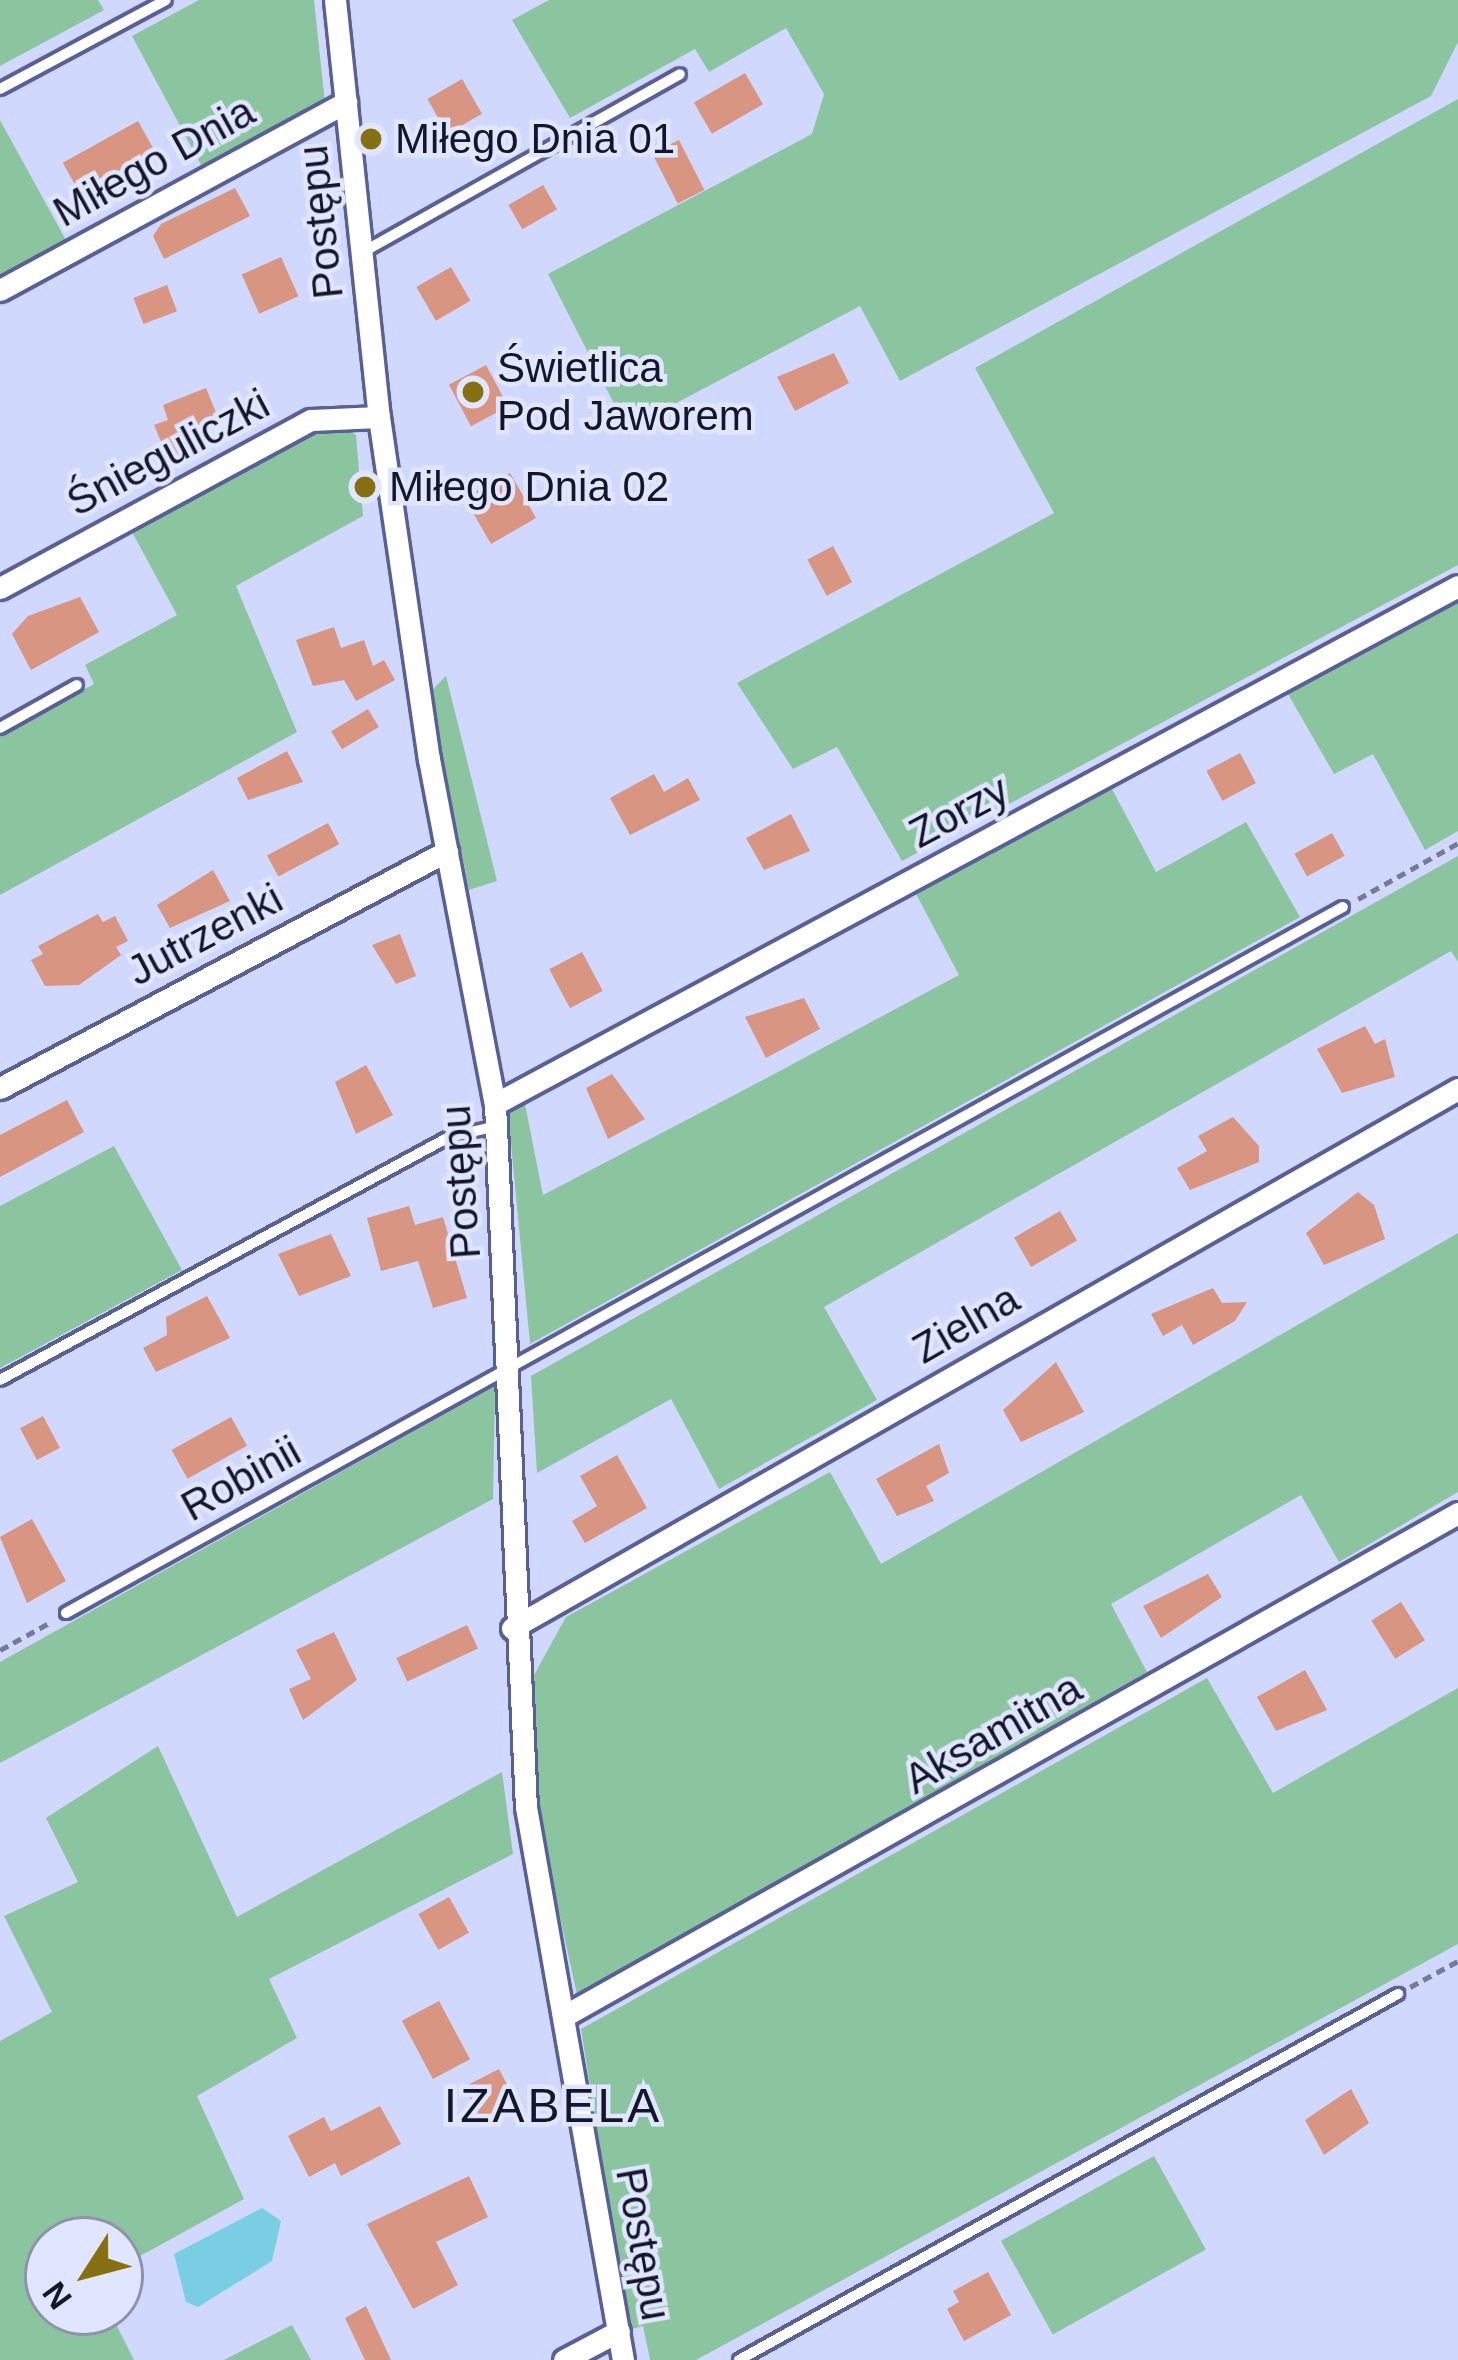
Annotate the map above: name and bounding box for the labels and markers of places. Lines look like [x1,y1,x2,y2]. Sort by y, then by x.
place label: Miłego Dnia 01 [395,114,675,164]
marker: Miłego Dnia 01 [358,126,384,152]
place label: Świetlica Pod Jaworem [497,343,754,442]
marker: Świetlica Pod Jaworem [460,379,486,405]
place label: Miłego Dnia 02 [389,462,669,512]
marker: Miłego Dnia 02 [352,474,378,500]

